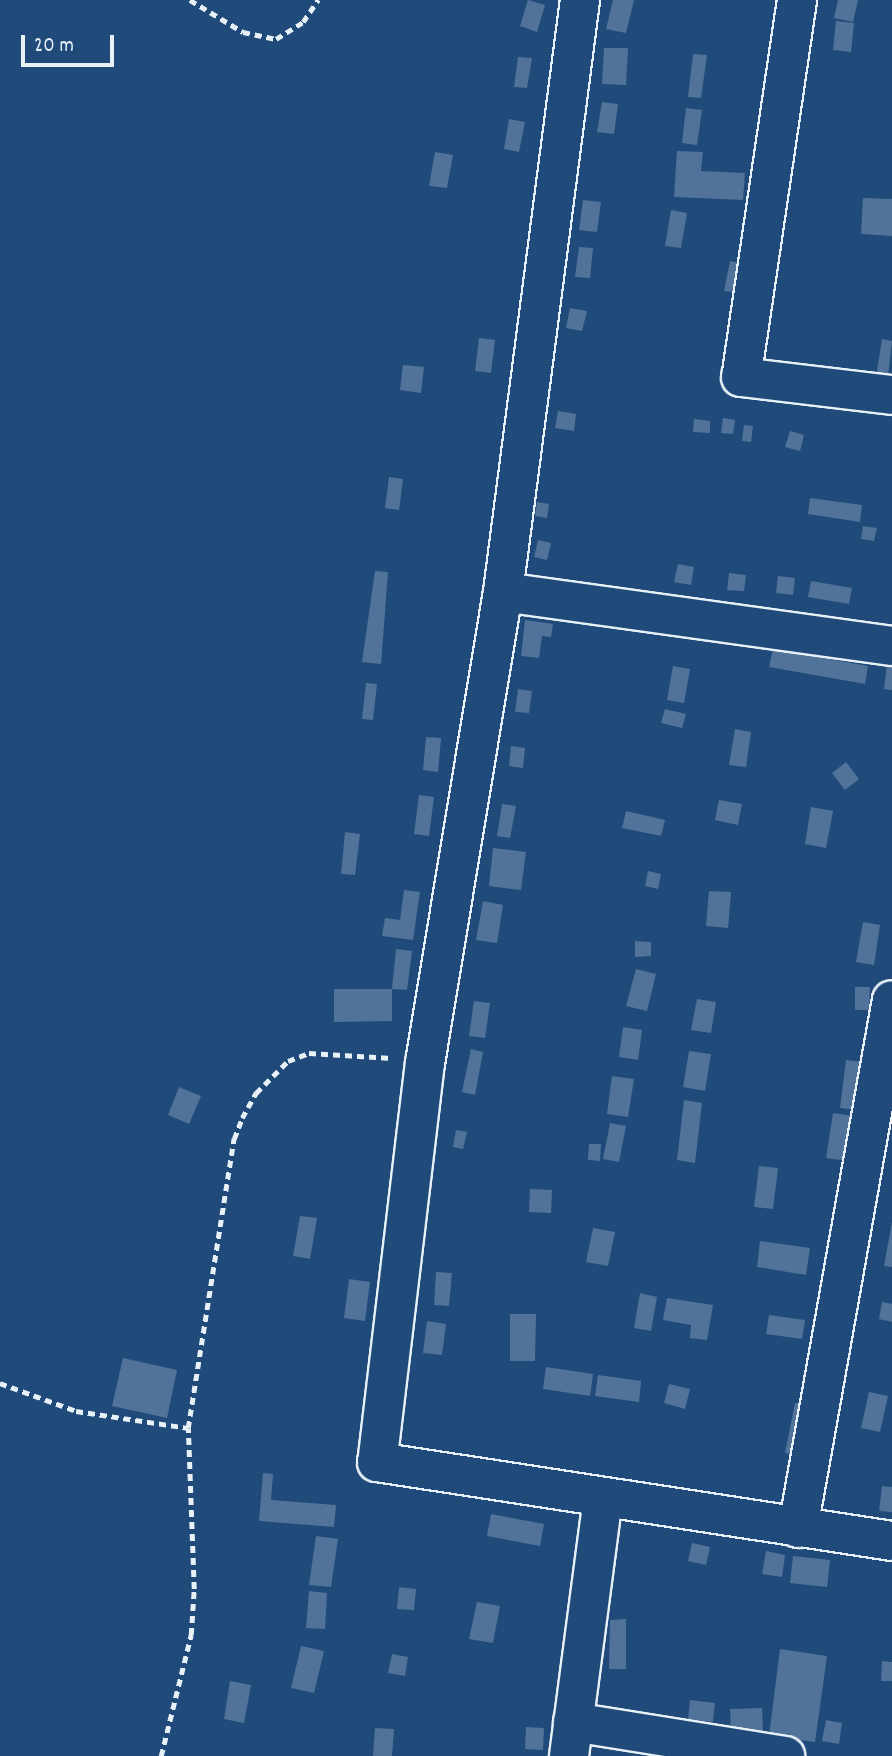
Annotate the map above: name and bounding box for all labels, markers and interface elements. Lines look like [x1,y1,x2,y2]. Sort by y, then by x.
scale bar [24,21,117,65]
text: 20 m [34,32,74,62]

